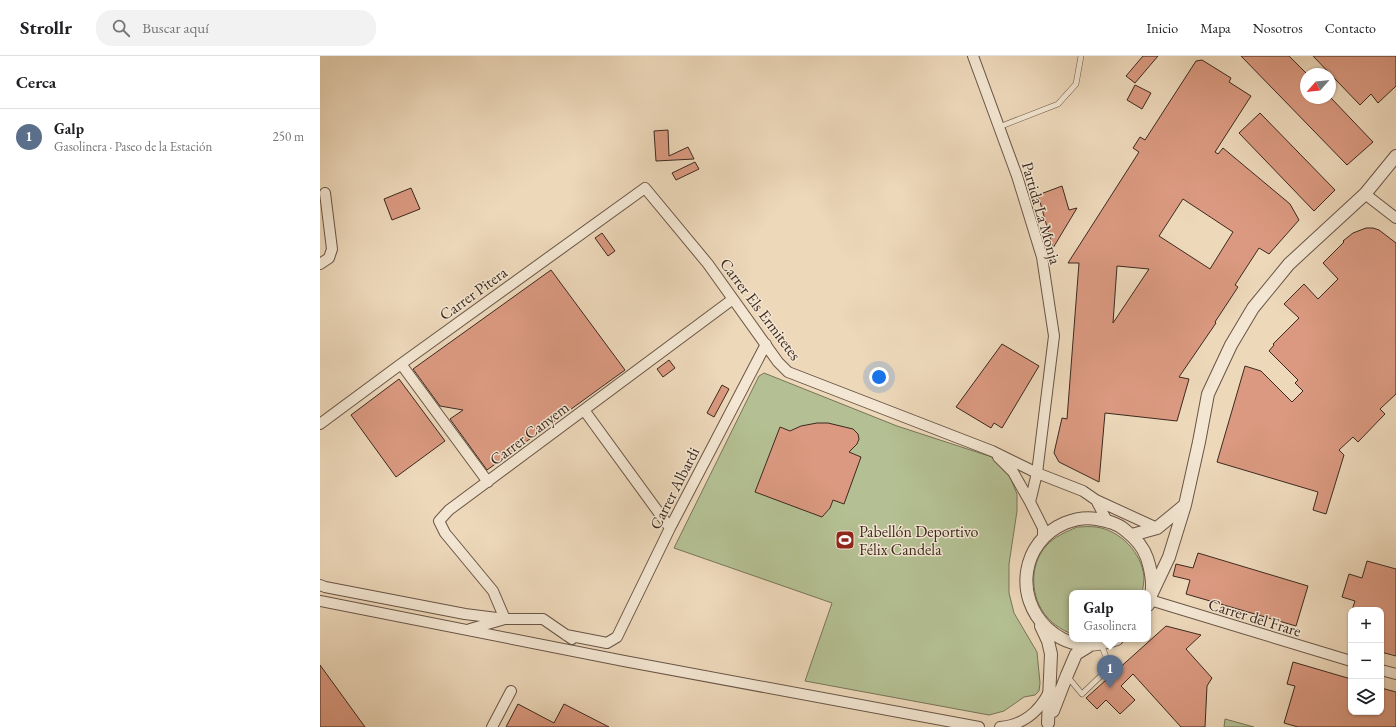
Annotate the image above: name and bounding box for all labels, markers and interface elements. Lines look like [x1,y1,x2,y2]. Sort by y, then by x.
search box [96,10,376,46]
text: Strollr [20,15,72,40]
icon: search [110,17,132,39]
text: Buscar aquí [142,18,209,37]
text: Inicio [1147,19,1178,37]
text: Mapa [1200,19,1231,37]
text: Nosotros [1253,19,1303,37]
text: Contacto [1325,19,1376,37]
north arrow [1300,68,1336,104]
text: Cerca [16,71,56,93]
text: Galp [54,119,84,138]
text: 1 [26,128,32,145]
text: 250 m [273,128,304,145]
text: Gasolinera · Paseo de la Estación [54,138,212,155]
street label: Partida La Monja [1017,159,1066,267]
street label: Carrer Els Ermitetes [715,254,806,365]
street label: Carrer Pitera [435,261,512,325]
your location [869,367,889,387]
street label: Carrer Canyem [485,396,574,470]
street label: Carrer Albardi [645,443,704,533]
place label: Pabellón Deportivo Félix Candela [859,521,979,560]
sports icon: Pabellón Deportivo Félix Candela [834,529,856,551]
popup [1069,590,1151,642]
street label: Carrer del Frare [1206,593,1304,642]
text: Galp [1084,598,1113,617]
map controls [1348,607,1384,715]
button: + [1348,607,1384,643]
text: Gasolinera [1084,617,1136,634]
button: − [1348,643,1384,679]
pin: 1 [1097,655,1123,688]
button: layers [1348,679,1384,715]

